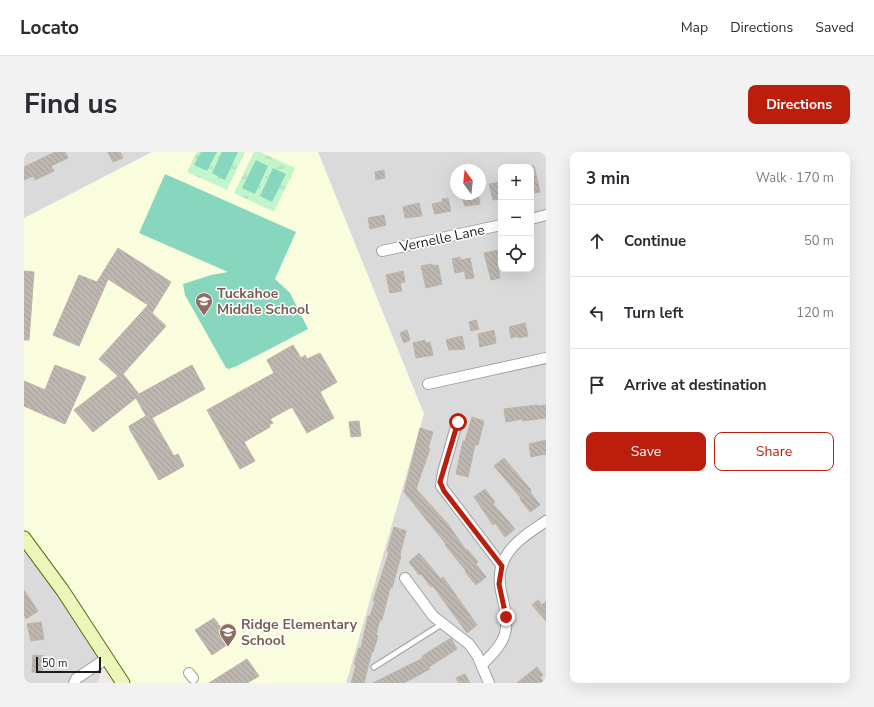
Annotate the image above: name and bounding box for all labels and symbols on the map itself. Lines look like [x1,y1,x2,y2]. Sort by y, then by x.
north arrow [450,164,486,200]
street label: Vernelle Lane [397,220,486,257]
place label: Tuckahoe Middle School [217,284,310,319]
school or university icon: Tuckahoe Middle School [194,291,214,316]
route start [449,413,467,431]
route end [497,608,515,626]
place label: Ridge Elementary School [241,615,358,650]
school or university icon: Ridge Elementary School [218,622,238,647]
scale bar [36,655,101,674]

